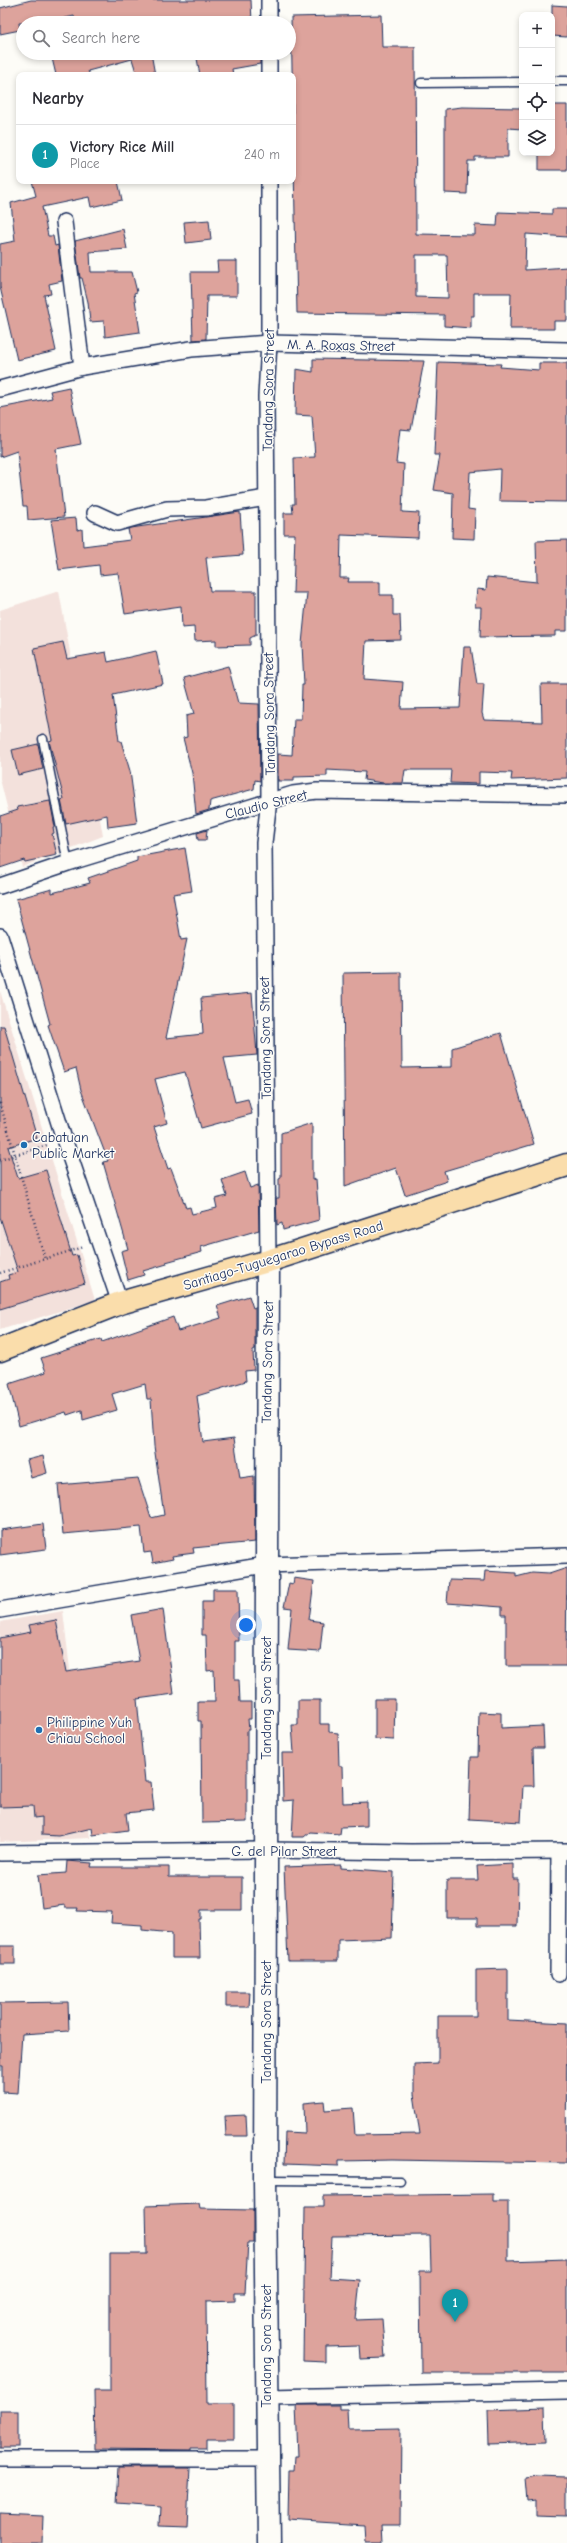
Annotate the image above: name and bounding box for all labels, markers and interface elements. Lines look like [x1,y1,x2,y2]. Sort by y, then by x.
map controls [519,12,555,156]
button: + [519,12,555,48]
search box [16,16,296,60]
icon: search [30,27,52,49]
text: Search here [62,29,140,47]
button: − [519,48,555,84]
button: locate [519,84,555,120]
text: Nearby [32,89,83,108]
button: layers [519,120,555,156]
text: Victory Rice Mill [70,138,174,156]
text: 1 [42,147,48,162]
text: 240 m [244,147,280,162]
text: Place [70,156,100,171]
street label: Tandang Sora Street [259,327,278,452]
street label: M. A. Roxas Street [287,336,396,355]
street label: Tandang Sora Street [260,651,279,776]
street label: Claudio Street [223,786,310,823]
street label: Tandang Sora Street [256,975,275,1100]
place label: Cabatuan Public Market [32,1129,115,1162]
marker: Cabatuan Public Market [19,1140,29,1150]
street label: Santiago-Tuguegarao Bypass Road [181,1217,385,1294]
street label: Tandang Sora Street [258,1299,277,1424]
your location [236,1615,256,1635]
street label: Tandang Sora Street [258,1636,275,1759]
place label: Philippine Yuh Chiau School [47,1714,132,1747]
marker: Philippine Yuh Chiau School [34,1725,44,1735]
street label: G. del Pilar Street [231,1843,338,1860]
street label: Tandang Sora Street [258,1960,275,2083]
street label: Tandang Sora Street [258,2284,275,2407]
pin: 1 [442,2289,468,2322]

